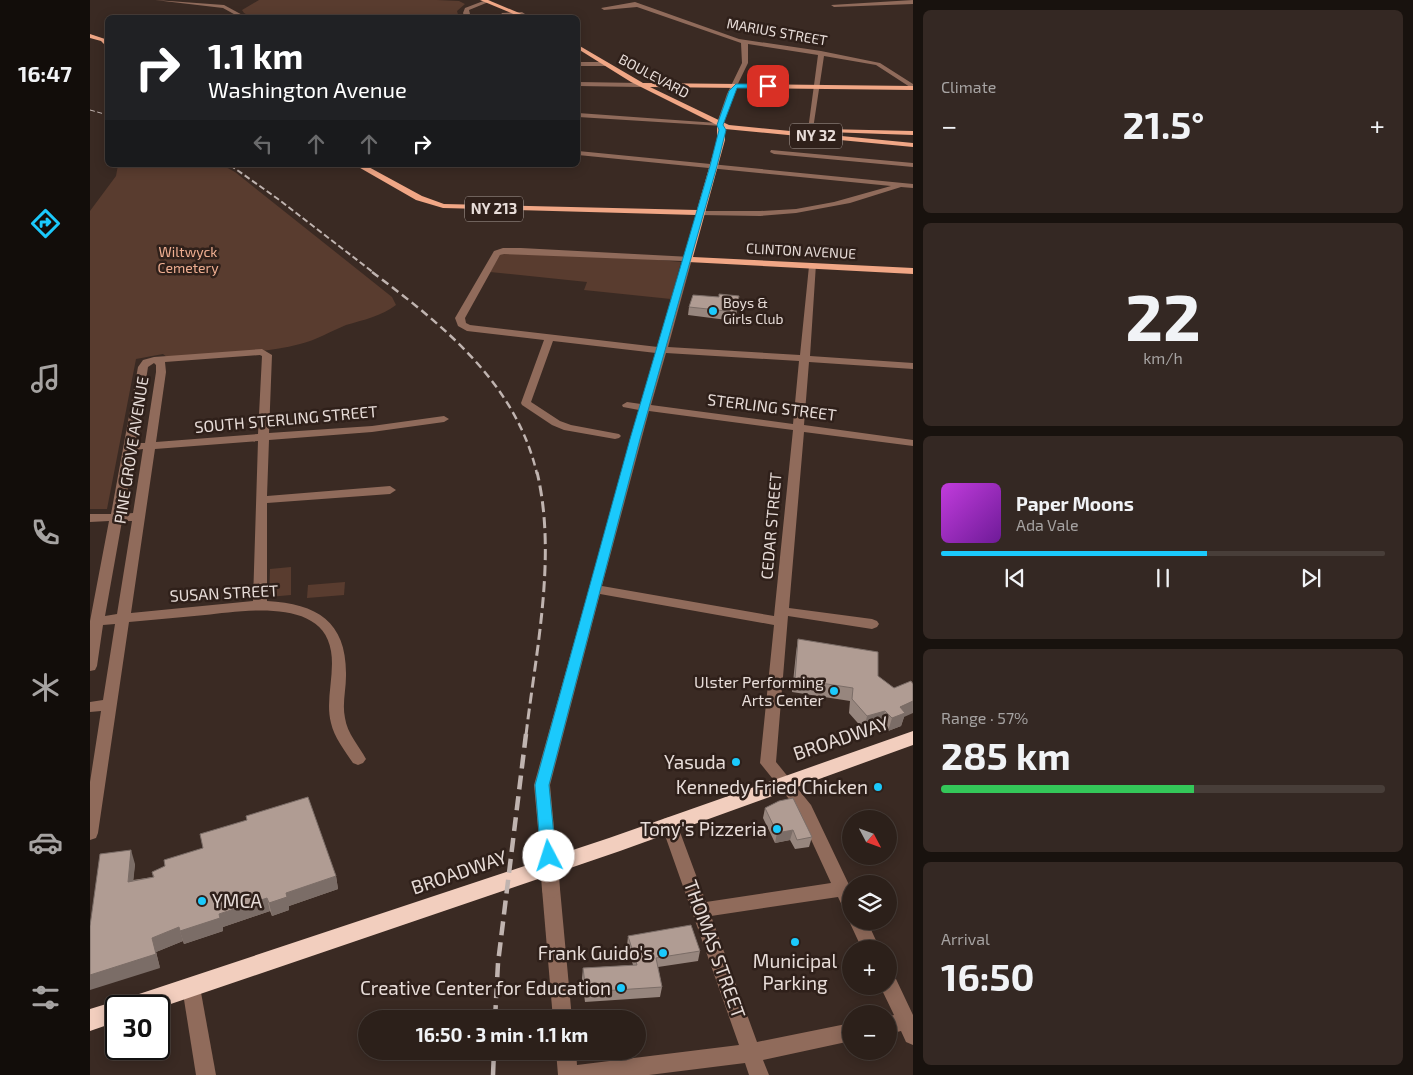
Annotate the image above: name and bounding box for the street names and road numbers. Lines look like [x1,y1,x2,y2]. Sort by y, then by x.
street label: MARIUS STREET [725,14,829,49]
street label: BOULEVARD [616,50,692,101]
road number: NY 32 [790,124,842,148]
road number: NY 213 [465,196,523,222]
street label: CLINTON AVENUE [746,239,857,262]
street label: PINE GROVE AVENUE [109,375,152,525]
street label: STERLING STREET [706,389,838,424]
street label: SOUTH STERLING STREET [194,401,378,436]
street label: CEDAR STREET [756,472,785,580]
street label: SUSAN STREET [169,580,279,605]
street label: BROADWAY [790,710,892,765]
street label: BROADWAY [408,844,510,899]
street label: THOMAS STREET [680,877,751,1021]

